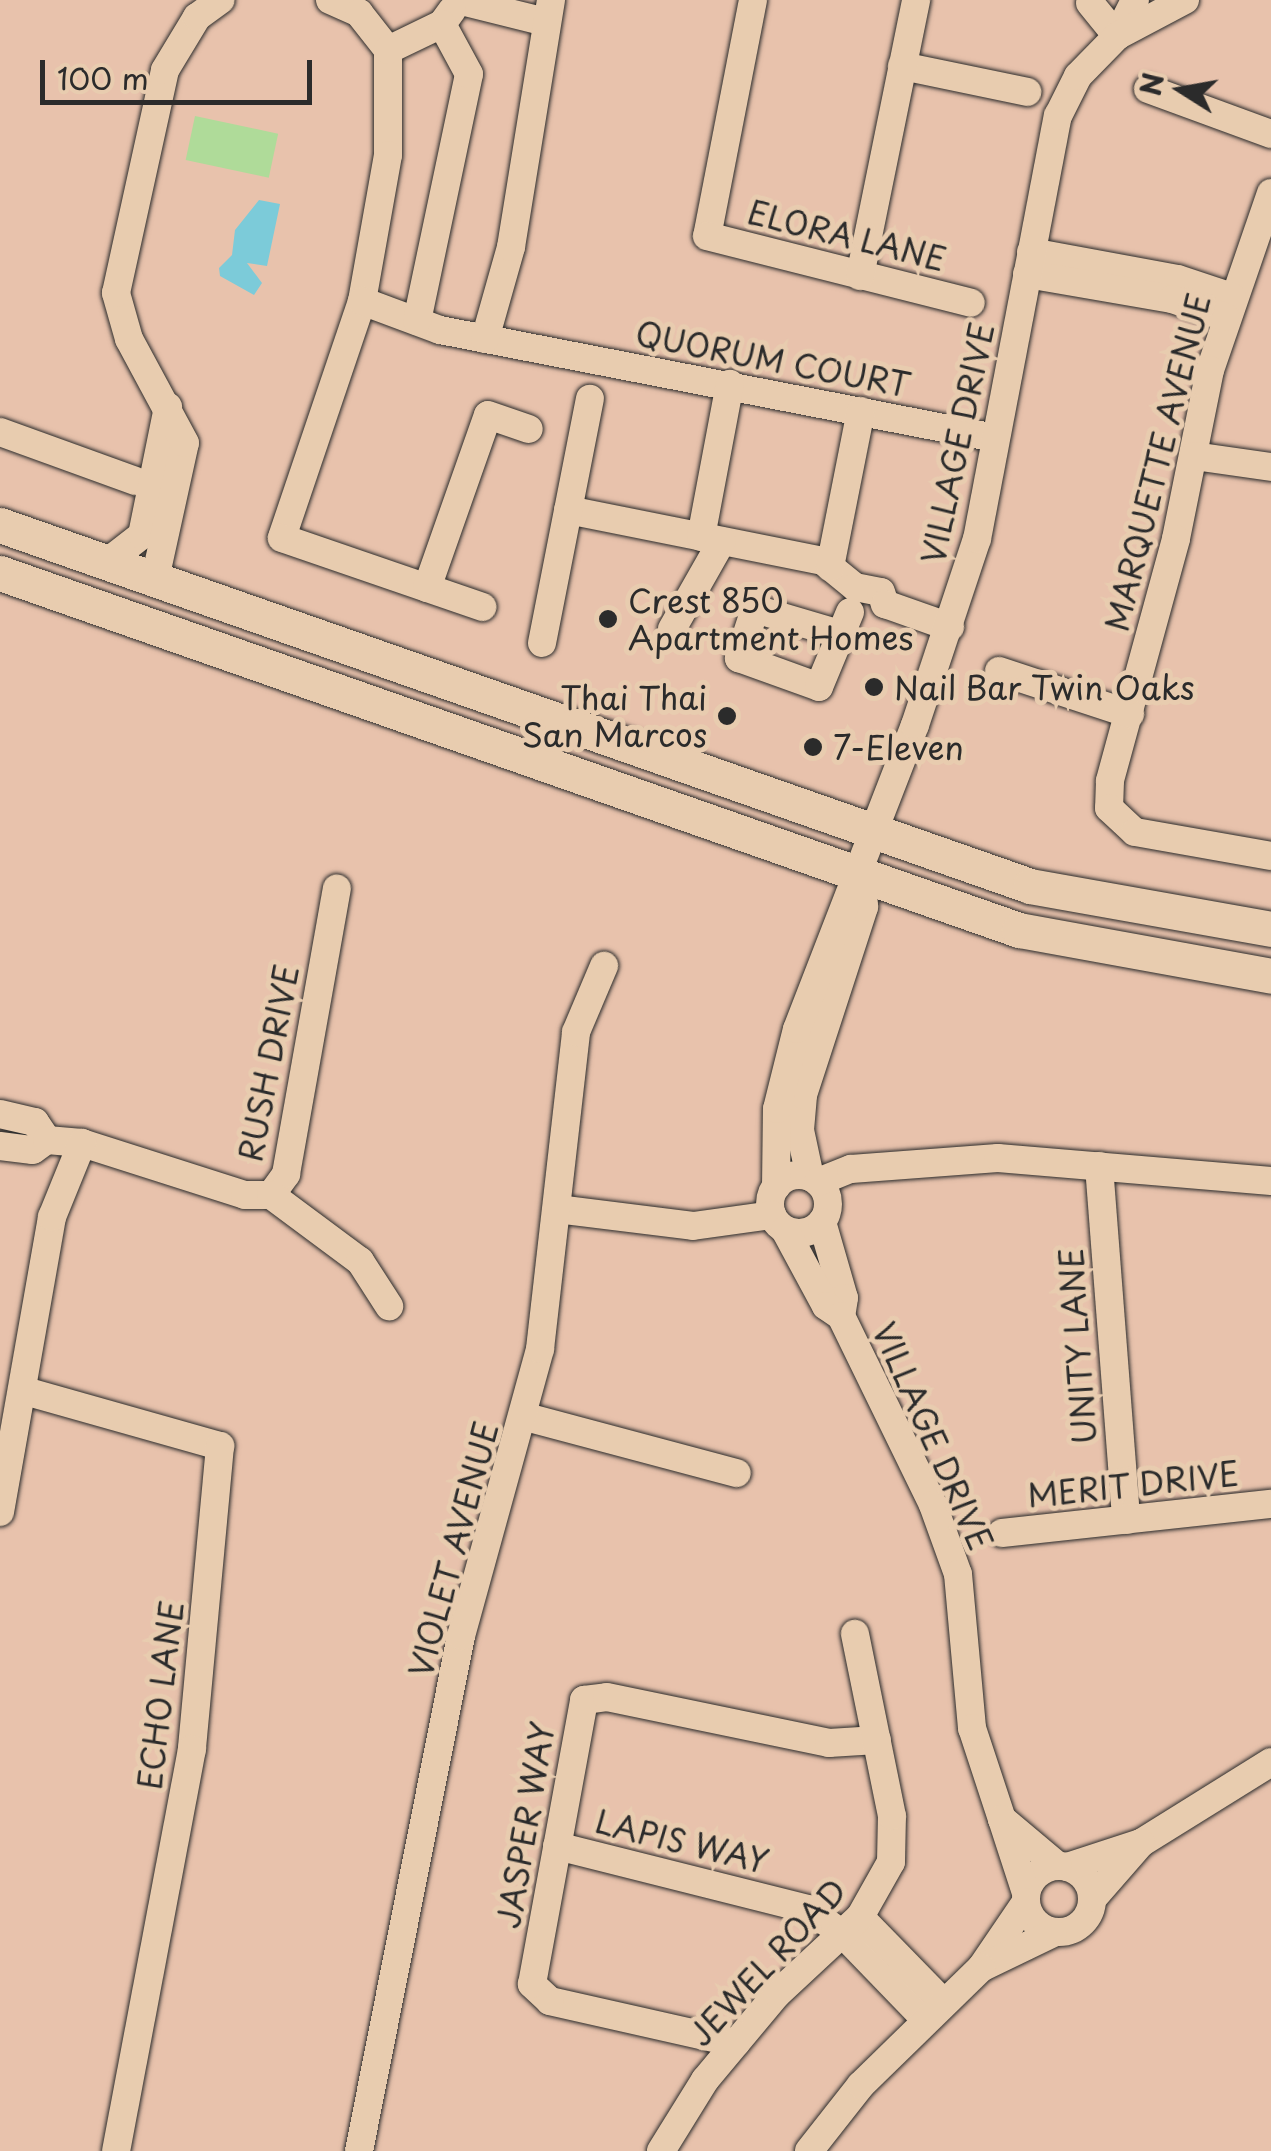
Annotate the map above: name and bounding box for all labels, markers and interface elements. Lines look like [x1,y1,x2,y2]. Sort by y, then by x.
scale bar [45,40,318,102]
north arrow [1131,40,1231,140]
text: 100 m [57,55,149,100]
text: N [1128,69,1174,99]
street label: ELORA LANE [742,191,952,279]
street label: MARQUETTE AVENUE [1096,287,1218,637]
street label: QUORUM COURT [632,313,914,405]
street label: VILLAGE DRIVE [913,319,1001,567]
place label: Crest 850 Apartment Homes [628,582,913,657]
marker: Crest 850 Apartment Homes [597,608,619,630]
place label: Nail Bar Twin Oaks [894,668,1194,706]
marker: Nail Bar Twin Oaks [863,676,885,698]
place label: Thai Thai San Marcos [523,679,707,754]
marker: Thai Thai San Marcos [716,705,738,727]
place label: 7-Eleven [833,728,964,766]
marker: 7-Eleven [802,736,824,758]
street label: RUSH DRIVE [230,962,306,1164]
street label: UNITY LANE [1051,1246,1103,1446]
street label: VILLAGE DRIVE [865,1316,1001,1556]
street label: VIOLET AVENUE [401,1418,505,1680]
street label: MERIT DRIVE [1025,1454,1241,1514]
street label: ECHO LANE [129,1598,191,1792]
street label: JASPER WAY [488,1717,562,1933]
street label: LAPIS WAY [590,1801,774,1881]
street label: JEWEL ROAD [679,1870,855,2054]

